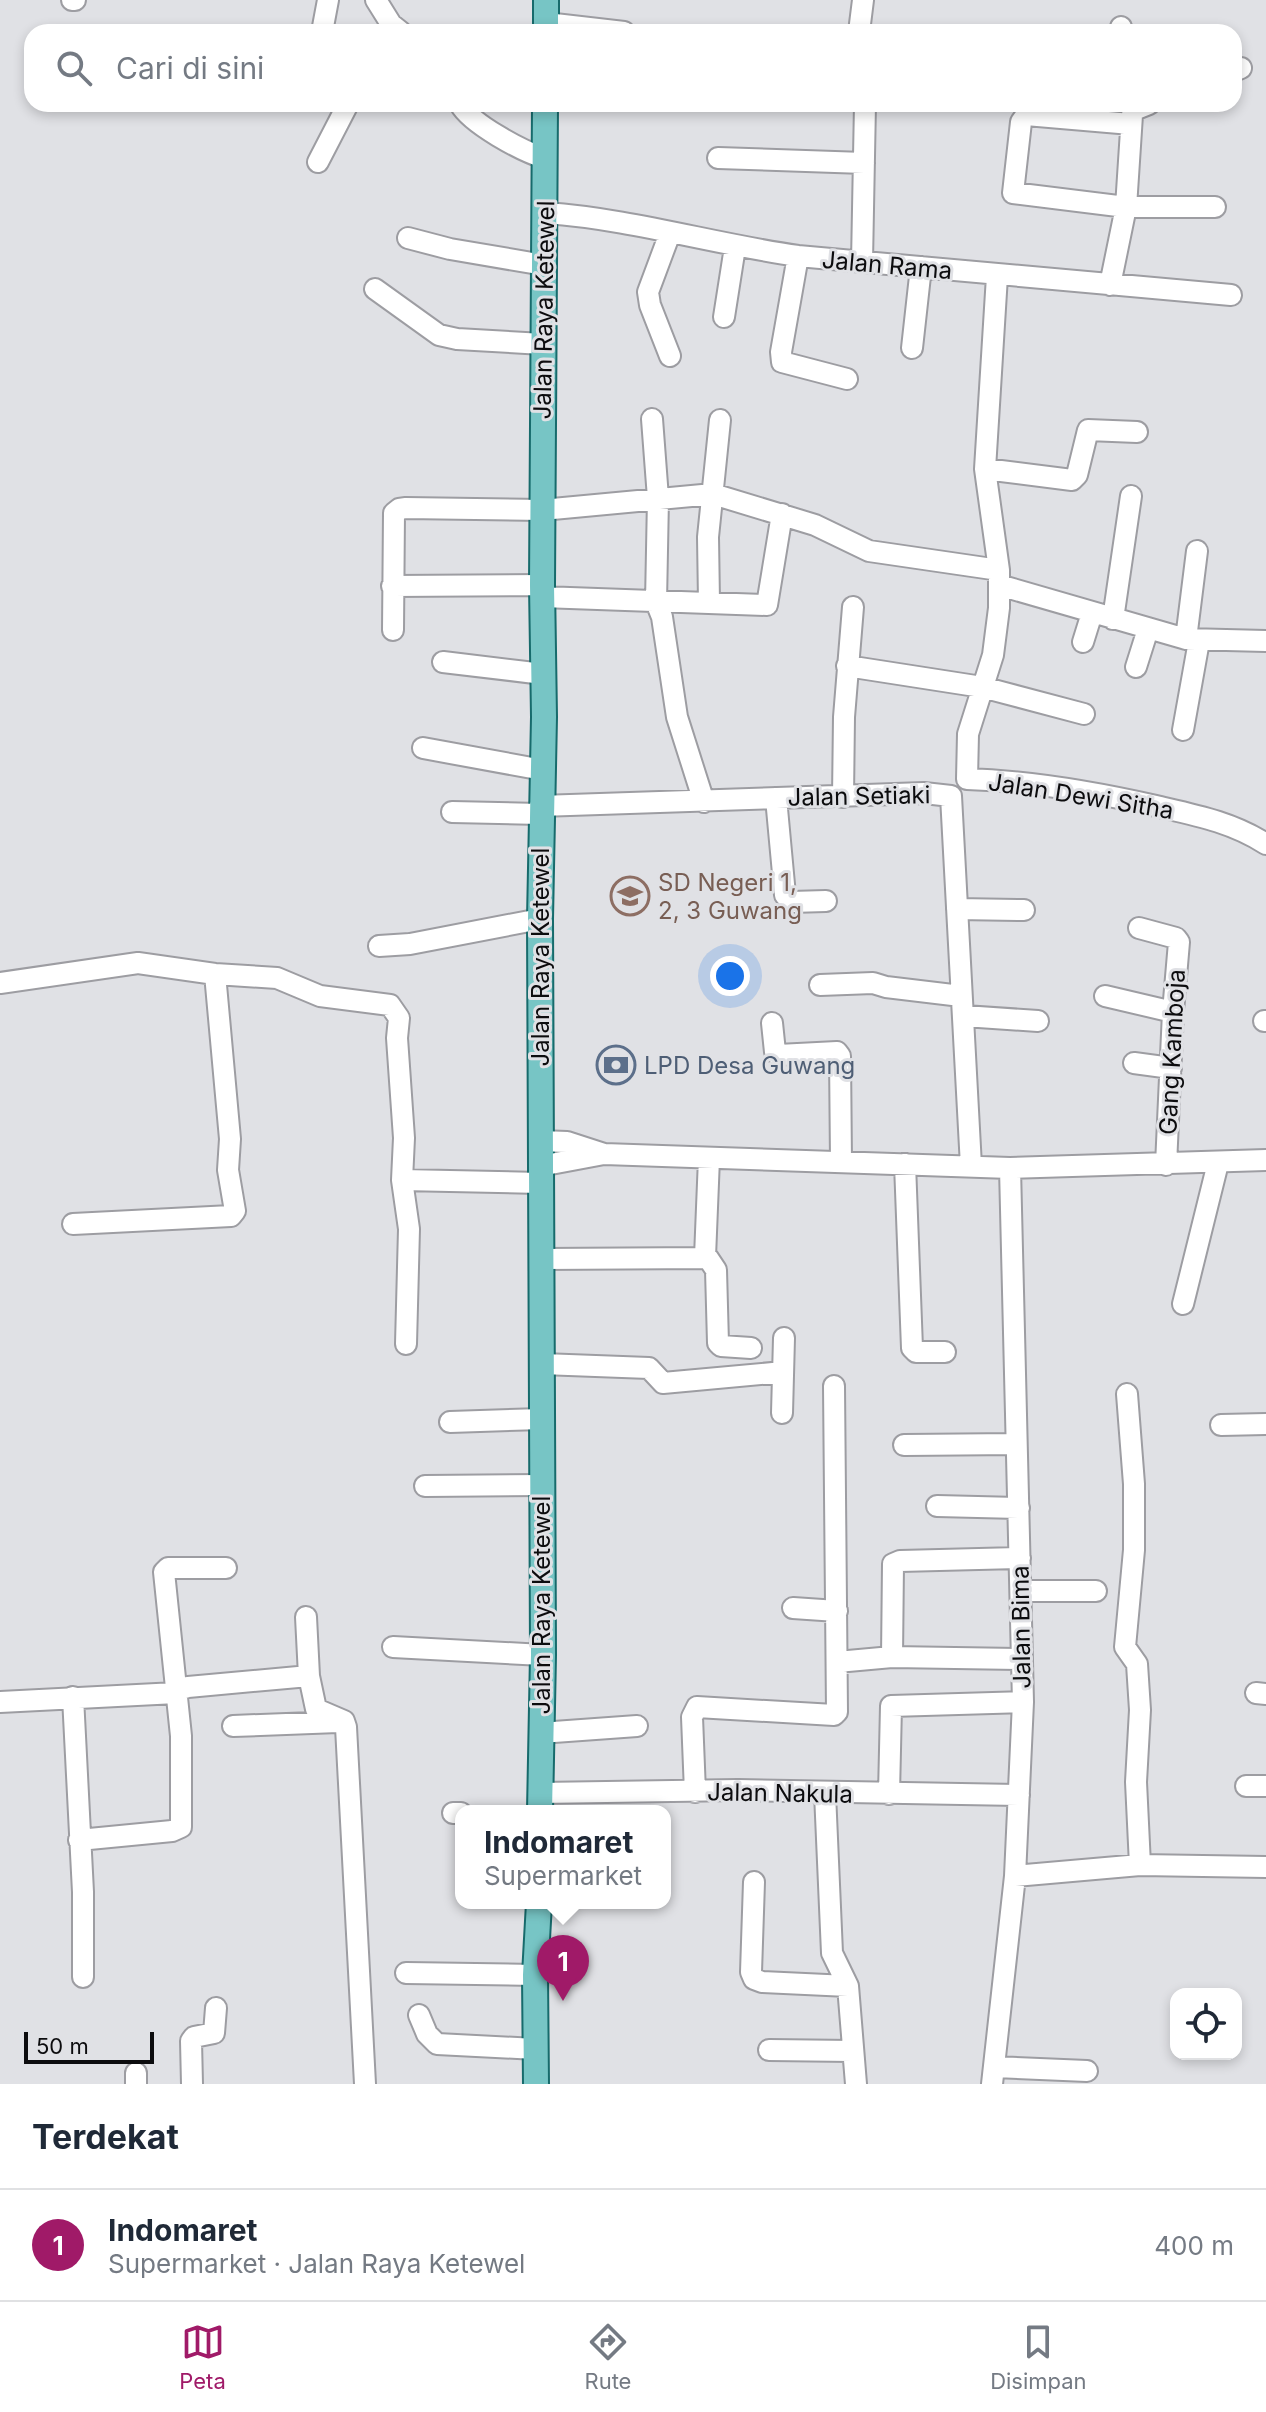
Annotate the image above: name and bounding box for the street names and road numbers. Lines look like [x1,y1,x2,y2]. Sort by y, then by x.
street label: Jalan Raya Ketewel [528,200,560,420]
street label: Jalan Rama [821,245,953,285]
street label: Jalan Dewi Sitha [986,767,1176,825]
street label: Jalan Setiaki [787,780,931,812]
street label: Jalan Raya Ketewel [526,848,555,1066]
street label: Gang Kamboja [1153,968,1191,1136]
street label: Jalan Raya Ketewel [527,1496,556,1714]
street label: Jalan Bima [1005,1565,1037,1689]
street label: Jalan Nakula [707,1777,853,1809]

